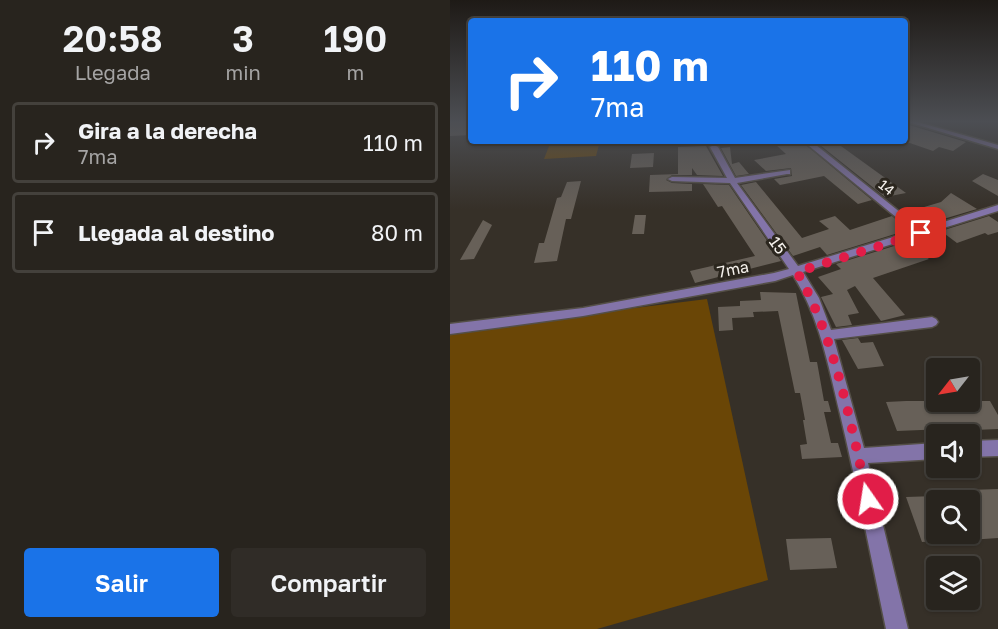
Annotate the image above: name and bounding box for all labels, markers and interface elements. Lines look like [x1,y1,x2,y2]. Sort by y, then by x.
text: 20:58 [63,17,163,60]
text: 3 [232,17,254,60]
text: 190 [324,17,387,60]
text: 110 m [591,40,709,90]
icon: right [492,42,570,120]
text: Llegada [75,60,151,84]
text: min [225,60,261,84]
text: m [347,60,364,84]
text: 7ma [591,91,644,123]
text: Gira a la derecha [78,117,257,144]
icon: right [27,126,60,159]
text: 110 m [363,129,423,156]
text: 7ma [78,144,118,168]
street label: 14 [876,176,898,198]
pin [895,207,946,258]
icon: arrive [27,216,60,249]
icon: arrive [904,216,937,249]
text: Llegada al destino [78,219,275,246]
text: 80 m [371,219,423,246]
street label: 15 [765,232,791,258]
street label: 7ma [716,256,750,282]
north arrow [926,358,980,412]
map controls [926,358,980,610]
button: sound [926,424,980,478]
position arrow [836,467,900,531]
button: search [926,490,980,544]
button: Salir [24,548,219,617]
button: Compartir [231,548,426,617]
button: layers [926,556,980,610]

